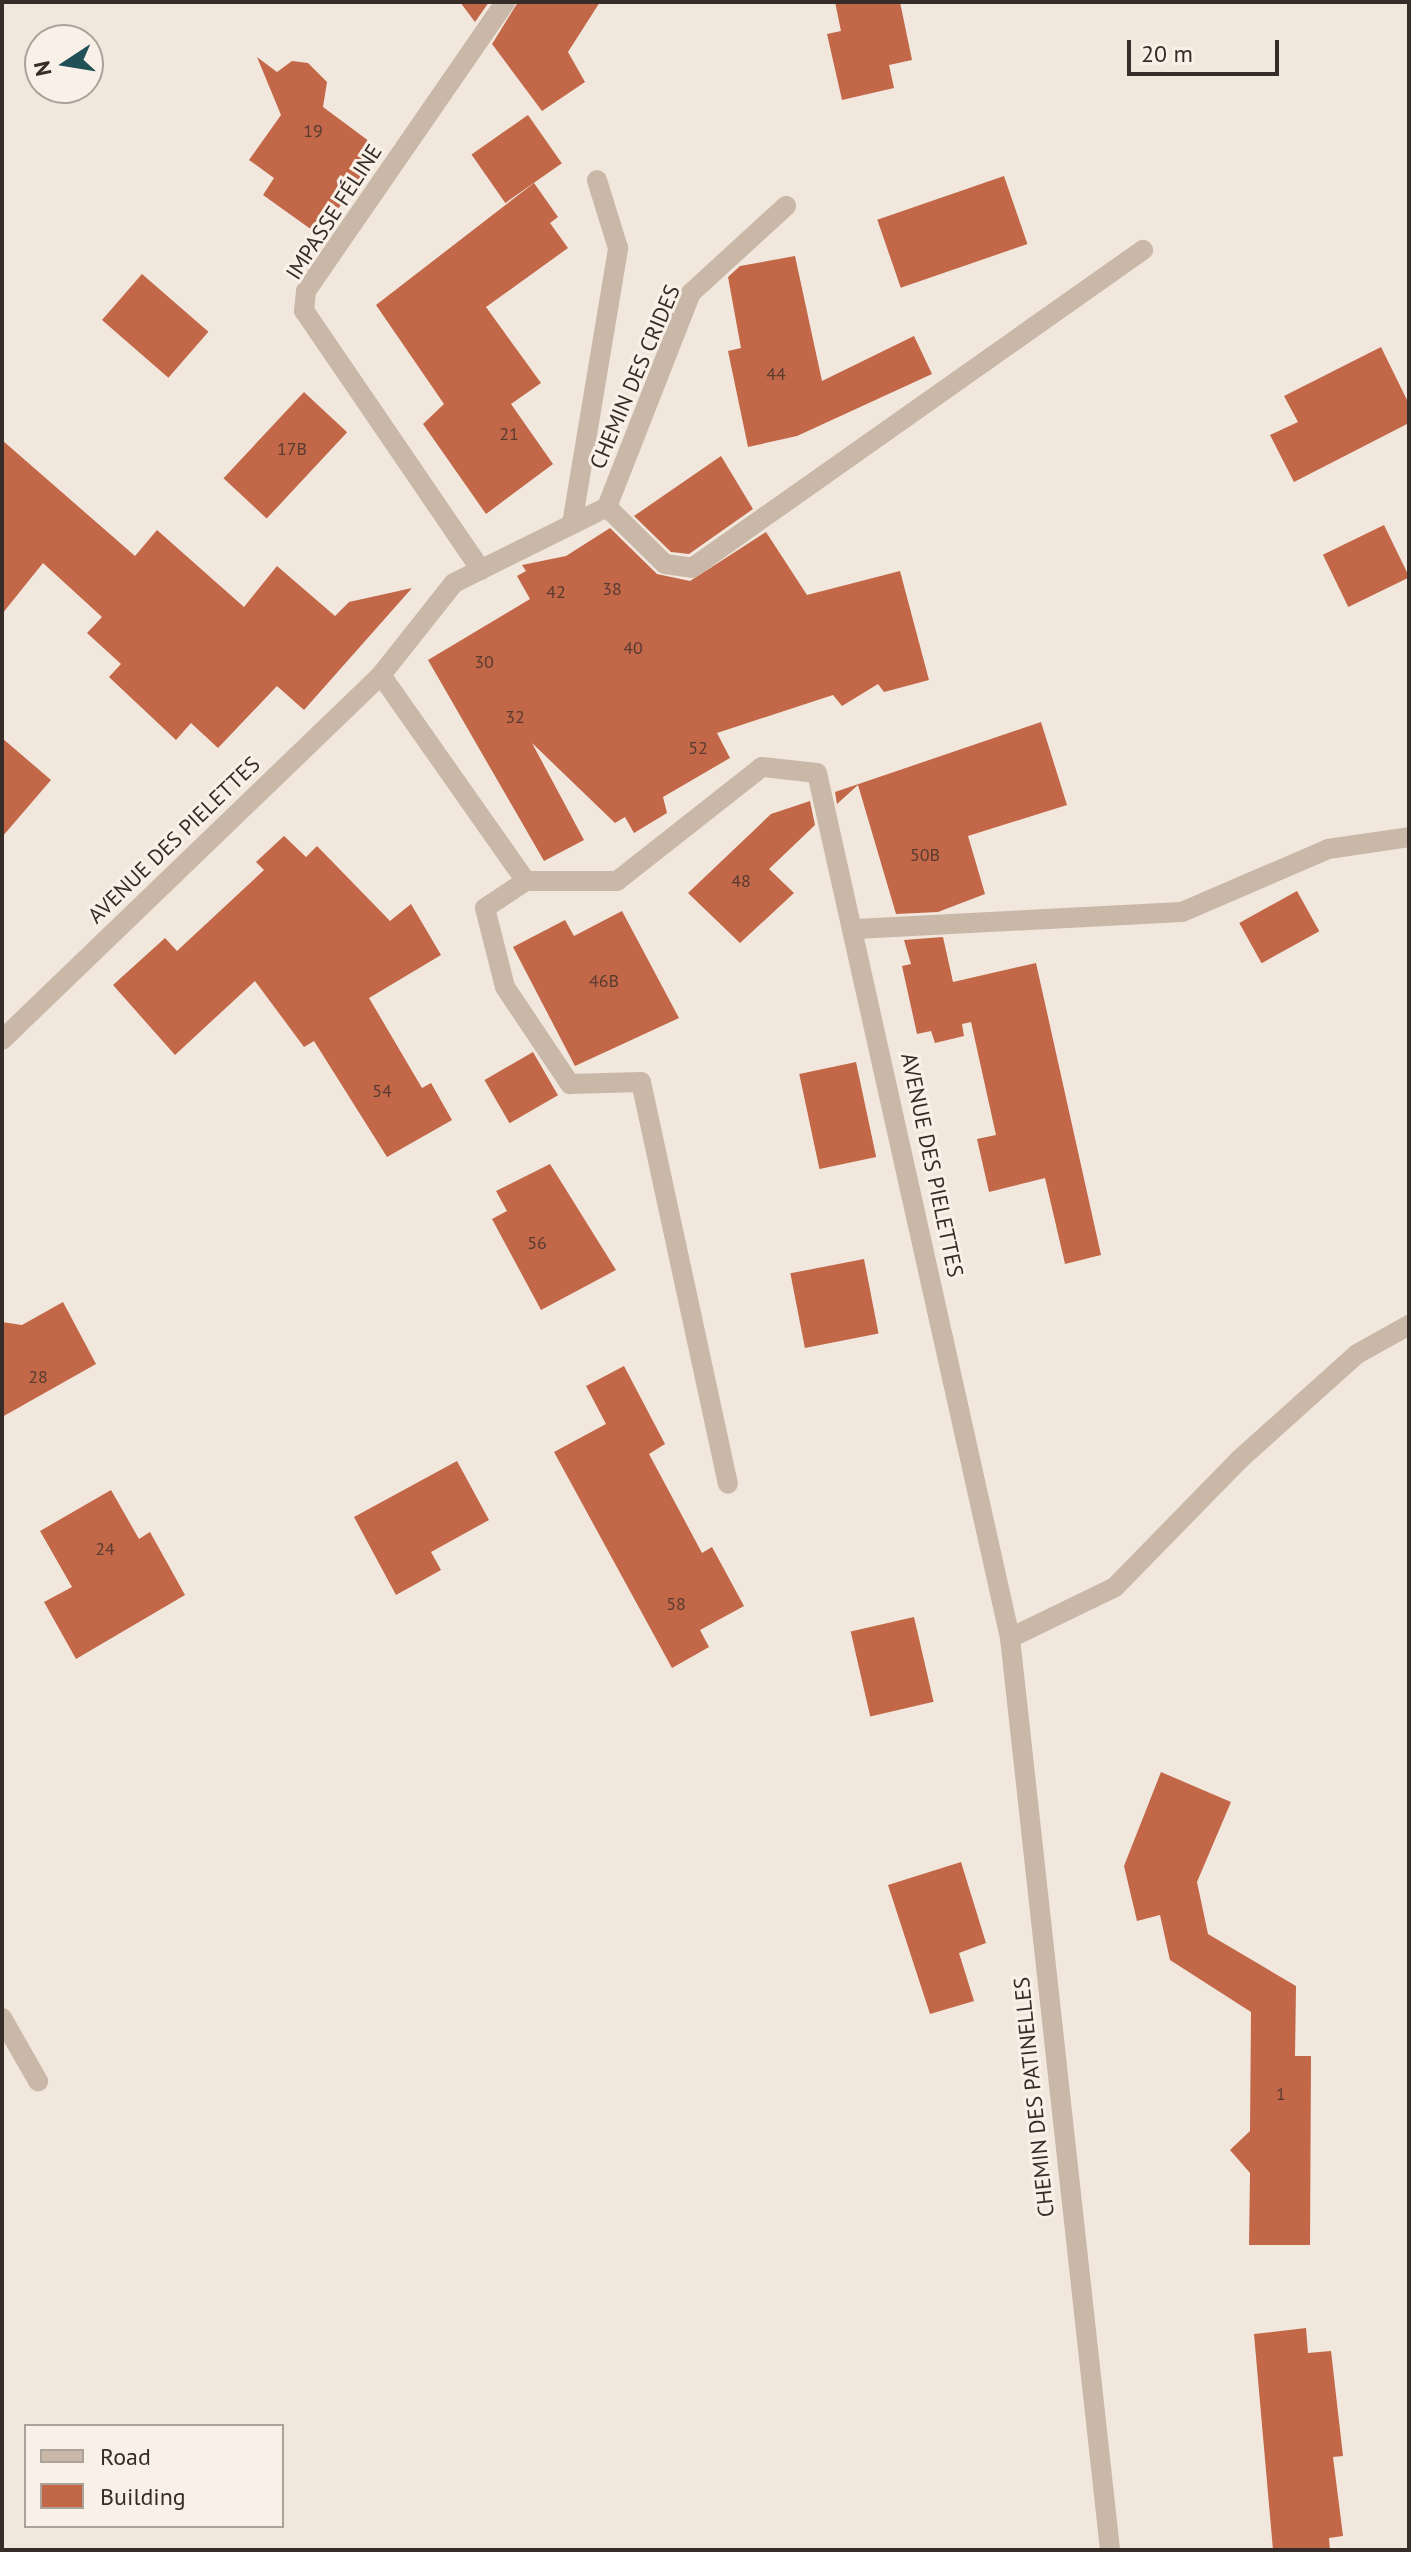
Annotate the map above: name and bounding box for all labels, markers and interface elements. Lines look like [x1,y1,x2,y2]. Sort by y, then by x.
north arrow [24,24,104,104]
scale bar [1131,24,1283,74]
text: 20 m [1141,38,1193,69]
text: N [27,59,58,79]
house number: 19 [303,120,323,142]
street label: IMPASSE FÉLINE [280,139,388,285]
street label: CHEMIN DES CRIDES [584,281,686,473]
house number: 44 [766,363,786,385]
house number: 21 [499,423,519,445]
house number: 17B [277,438,307,460]
house number: 38 [602,578,622,600]
house number: 42 [546,581,566,603]
house number: 40 [623,637,643,659]
house number: 30 [474,651,494,673]
house number: 32 [505,706,525,728]
house number: 52 [688,737,708,759]
street label: AVENUE DES PIELETTES [83,751,265,929]
house number: 50B [910,844,940,866]
house number: 48 [731,870,751,892]
house number: 46B [589,970,619,992]
street label: AVENUE DES PIELETTES [895,1050,969,1280]
house number: 54 [372,1080,392,1102]
house number: 56 [527,1232,547,1254]
house number: 28 [28,1366,48,1388]
house number: 24 [95,1538,115,1560]
house number: 58 [666,1593,686,1615]
street label: CHEMIN DES PATINELLES [1008,1976,1060,2218]
house number: 1 [1276,2083,1286,2105]
legend [24,2424,284,2528]
text: Road [100,2441,151,2472]
text: Building [100,2481,186,2512]

